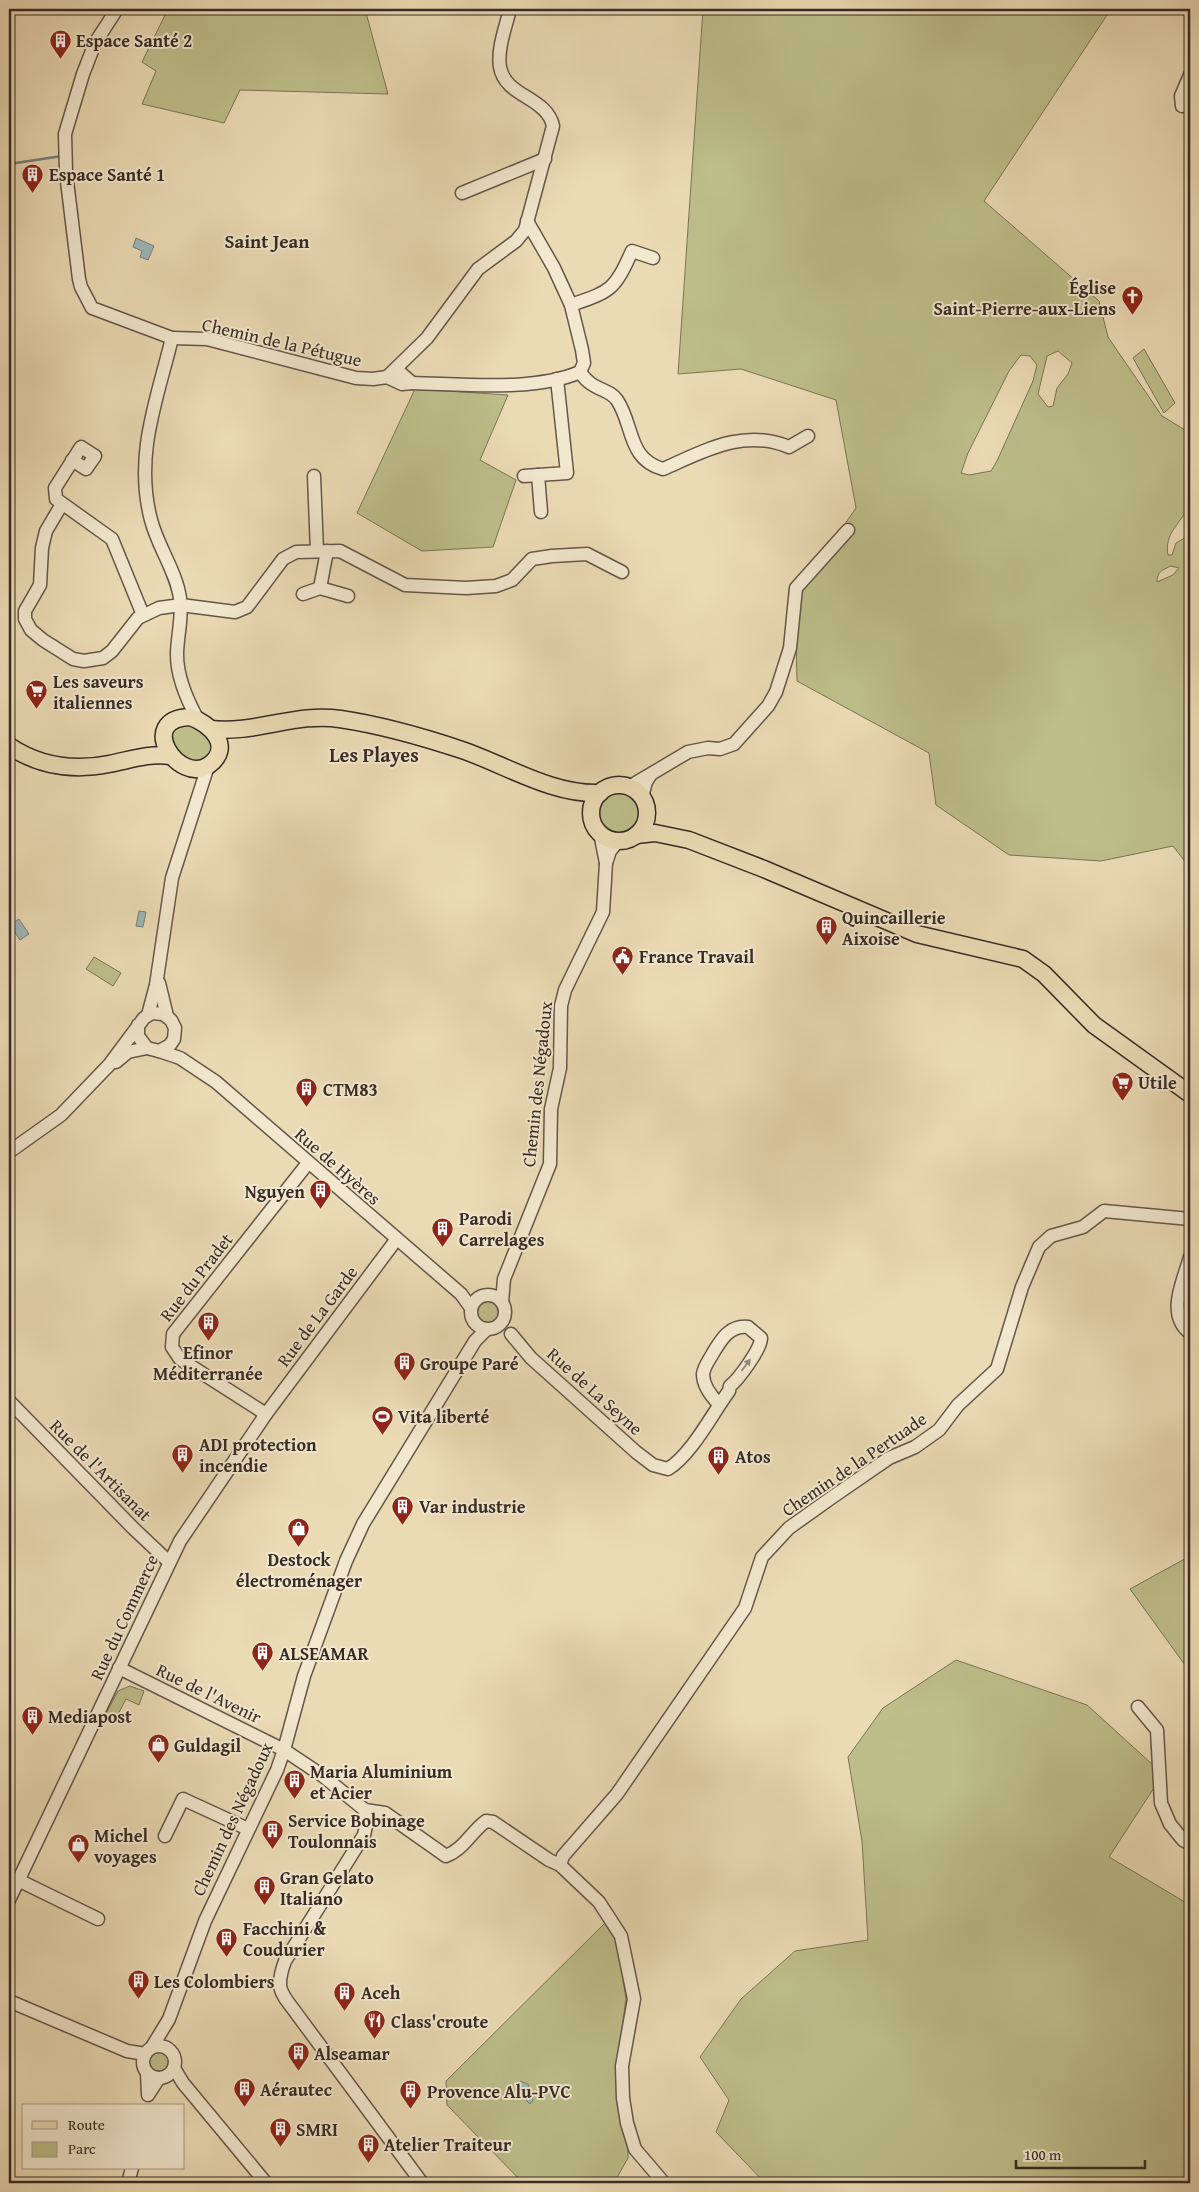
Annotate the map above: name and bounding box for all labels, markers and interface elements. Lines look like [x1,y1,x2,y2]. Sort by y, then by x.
place label: Espace Santé 2 [76,27,192,54]
building icon: Espace Santé 2 [48,28,72,59]
place label: Espace Santé 1 [49,161,165,188]
building icon: Espace Santé 1 [21,162,45,193]
district label: Saint Jean [224,227,310,255]
place label: Église Saint-Pierre-aux-Liens [934,274,1116,322]
church icon: Église Saint-Pierre-aux-Liens [1120,285,1144,316]
street label: Chemin de la Pétugue [200,311,364,373]
place label: Les saveurs italiennes [53,668,144,716]
supermarket icon: Les saveurs italiennes [25,679,49,710]
district label: Les Playes [329,740,419,769]
place label: Quincaillerie Aixoise [842,904,946,952]
building icon: Quincaillerie Aixoise [814,915,838,946]
place label: France Travail [639,943,755,970]
public building icon: France Travail [611,944,635,975]
street label: Chemin des Négadoux [515,999,559,1168]
place label: Utile [1138,1069,1177,1096]
supermarket icon: Utile [1110,1070,1134,1101]
place label: CTM83 [323,1076,378,1103]
building icon: CTM83 [295,1077,319,1108]
street label: Rue de Hyères [289,1121,387,1211]
place label: Nguyen [245,1178,305,1205]
building icon: Nguyen [309,1179,333,1210]
place label: Parodi Carrelages [459,1205,545,1253]
building icon: Parodi Carrelages [431,1216,455,1247]
street label: Rue du Pradet [153,1227,240,1327]
street label: Rue de La Garde [270,1260,364,1372]
building icon: Efinor Méditerranée [196,1310,220,1341]
place label: Efinor Méditerranée [153,1339,263,1387]
street label: Rue de La Seyne [541,1341,649,1441]
place label: Groupe Paré [420,1350,519,1377]
building icon: Groupe Paré [392,1351,416,1382]
one-way arrow [741,1358,751,1372]
place label: Vita liberté [398,1403,490,1430]
sports icon: Vita liberté [370,1404,394,1435]
street label: Chemin de la Pertuade [776,1405,932,1523]
street label: Rue de l'Artisanat [44,1413,159,1528]
place label: ADI protection incendie [199,1431,317,1479]
building icon: ADI protection incendie [171,1442,195,1473]
place label: Atos [735,1443,771,1470]
building icon: Atos [707,1444,731,1475]
place label: Var industrie [419,1493,526,1520]
building icon: Var industrie [391,1494,415,1525]
shop icon: Destock électroménager [287,1517,311,1548]
place label: Destock électroménager [236,1546,363,1594]
street label: Rue du Commerce [83,1550,165,1684]
place label: ALSEAMAR [279,1640,369,1667]
building icon: ALSEAMAR [251,1641,275,1672]
street label: Rue de l'Avenir [152,1656,267,1730]
place label: Mediapost [48,1703,132,1730]
building icon: Mediapost [20,1704,44,1735]
place label: Guldagil [174,1732,241,1759]
shop icon: Guldagil [146,1733,170,1764]
street label: Chemin des Négadoux [185,1737,280,1900]
place label: Maria Aluminium et Acier [310,1758,453,1806]
building icon: Maria Aluminium et Acier [282,1769,306,1800]
place label: Service Bobinage Toulonnais [288,1807,425,1855]
building icon: Service Bobinage Toulonnais [260,1818,284,1849]
place label: Michel voyages [94,1822,157,1870]
shop icon: Michel voyages [66,1833,90,1864]
place label: Gran Gelato Italiano [280,1864,374,1912]
building icon: Gran Gelato Italiano [252,1875,276,1906]
place label: Facchini & Coudurier [243,1915,327,1963]
building icon: Facchini & Coudurier [215,1926,239,1957]
place label: Les Colombiers [154,1968,275,1995]
building icon: Les Colombiers [126,1969,150,2000]
place label: Aceh [361,1979,401,2006]
building icon: Aceh [333,1980,357,2011]
place label: Class'croute [391,2008,489,2035]
restaurant icon: Class'croute [363,2009,387,2040]
place label: Alseamar [314,2040,391,2067]
building icon: Alseamar [286,2041,310,2072]
place label: Aérautec [260,2076,332,2103]
building icon: Aérautec [232,2077,256,2108]
place label: Provence Alu-PVC [427,2078,571,2105]
building icon: Provence Alu-PVC [399,2079,423,2110]
legend [22,2104,185,2170]
text: Route [68,2114,105,2135]
place label: SMRI [296,2116,338,2143]
building icon: SMRI [268,2117,292,2148]
place label: Atelier Traiteur [384,2131,512,2158]
building icon: Atelier Traiteur [356,2132,380,2163]
scale bar [1016,2137,1145,2169]
text: Parc [68,2138,96,2159]
text: 100 m [1024,2144,1062,2165]

